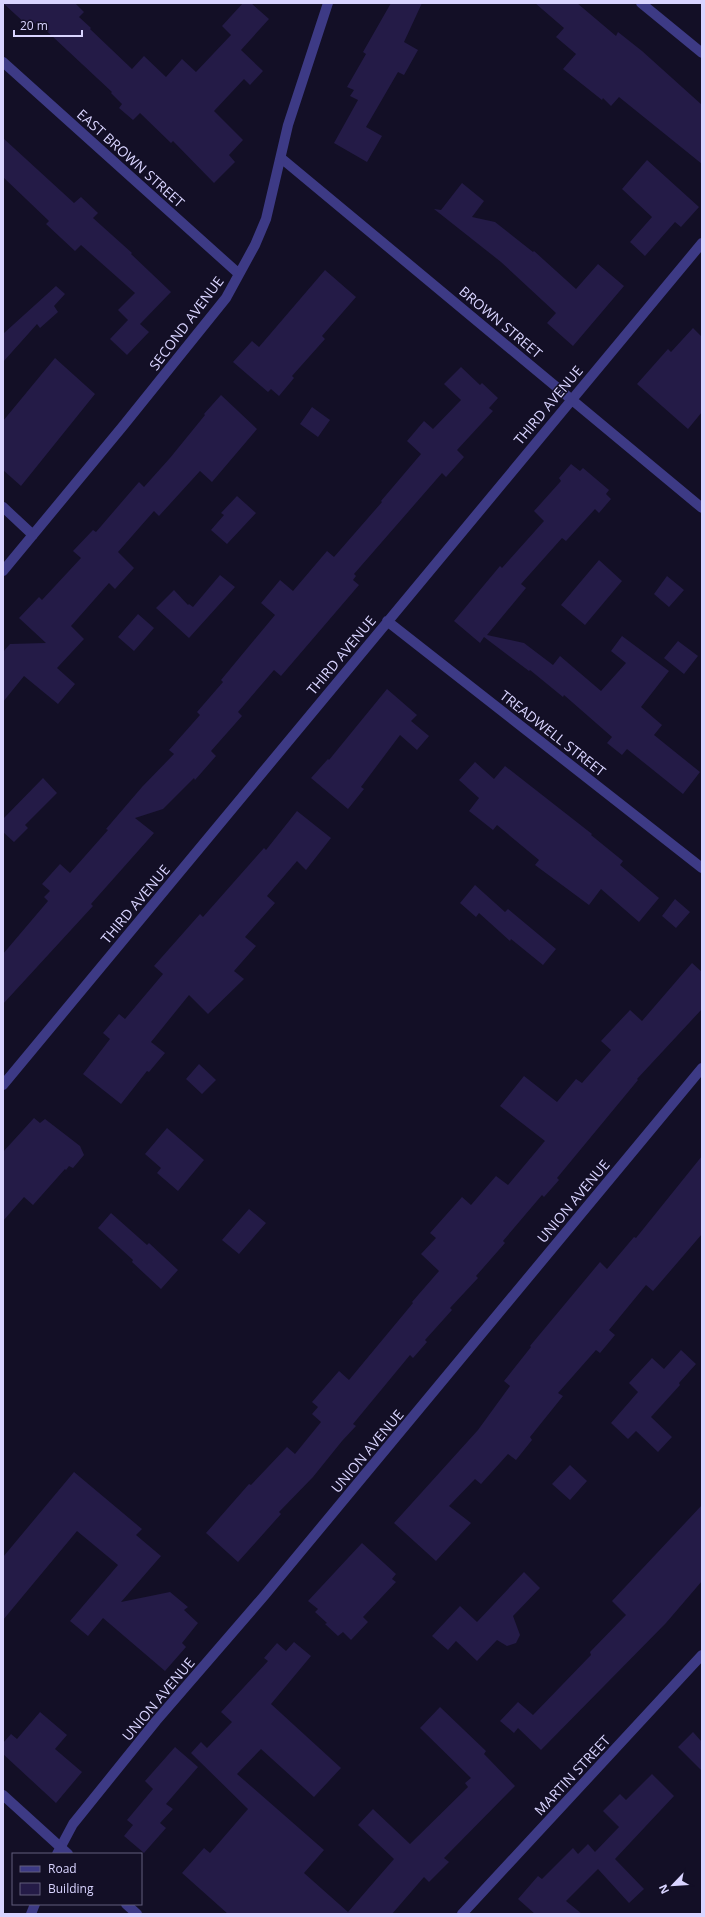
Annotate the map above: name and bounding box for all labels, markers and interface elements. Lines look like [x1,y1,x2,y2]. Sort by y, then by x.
scale bar [14,12,82,38]
text: 20 m [20,17,48,34]
street label: EAST BROWN STREET [73,105,189,212]
street label: SECOND AVENUE [144,272,228,374]
street label: BROWN STREET [455,282,547,363]
street label: THIRD AVENUE [509,361,587,449]
street label: THIRD AVENUE [302,611,380,699]
street label: TREADWELL STREET [496,686,610,780]
street label: THIRD AVENUE [96,860,174,948]
street label: UNION AVENUE [533,1155,613,1247]
street label: UNION AVENUE [327,1405,407,1497]
street label: UNION AVENUE [118,1653,198,1745]
street label: MARTIN STREET [530,1731,614,1819]
legend [12,1853,142,1905]
text: Road [48,1860,77,1877]
north arrow [653,1865,693,1905]
text: Building [48,1880,94,1897]
text: N [655,1882,672,1897]

